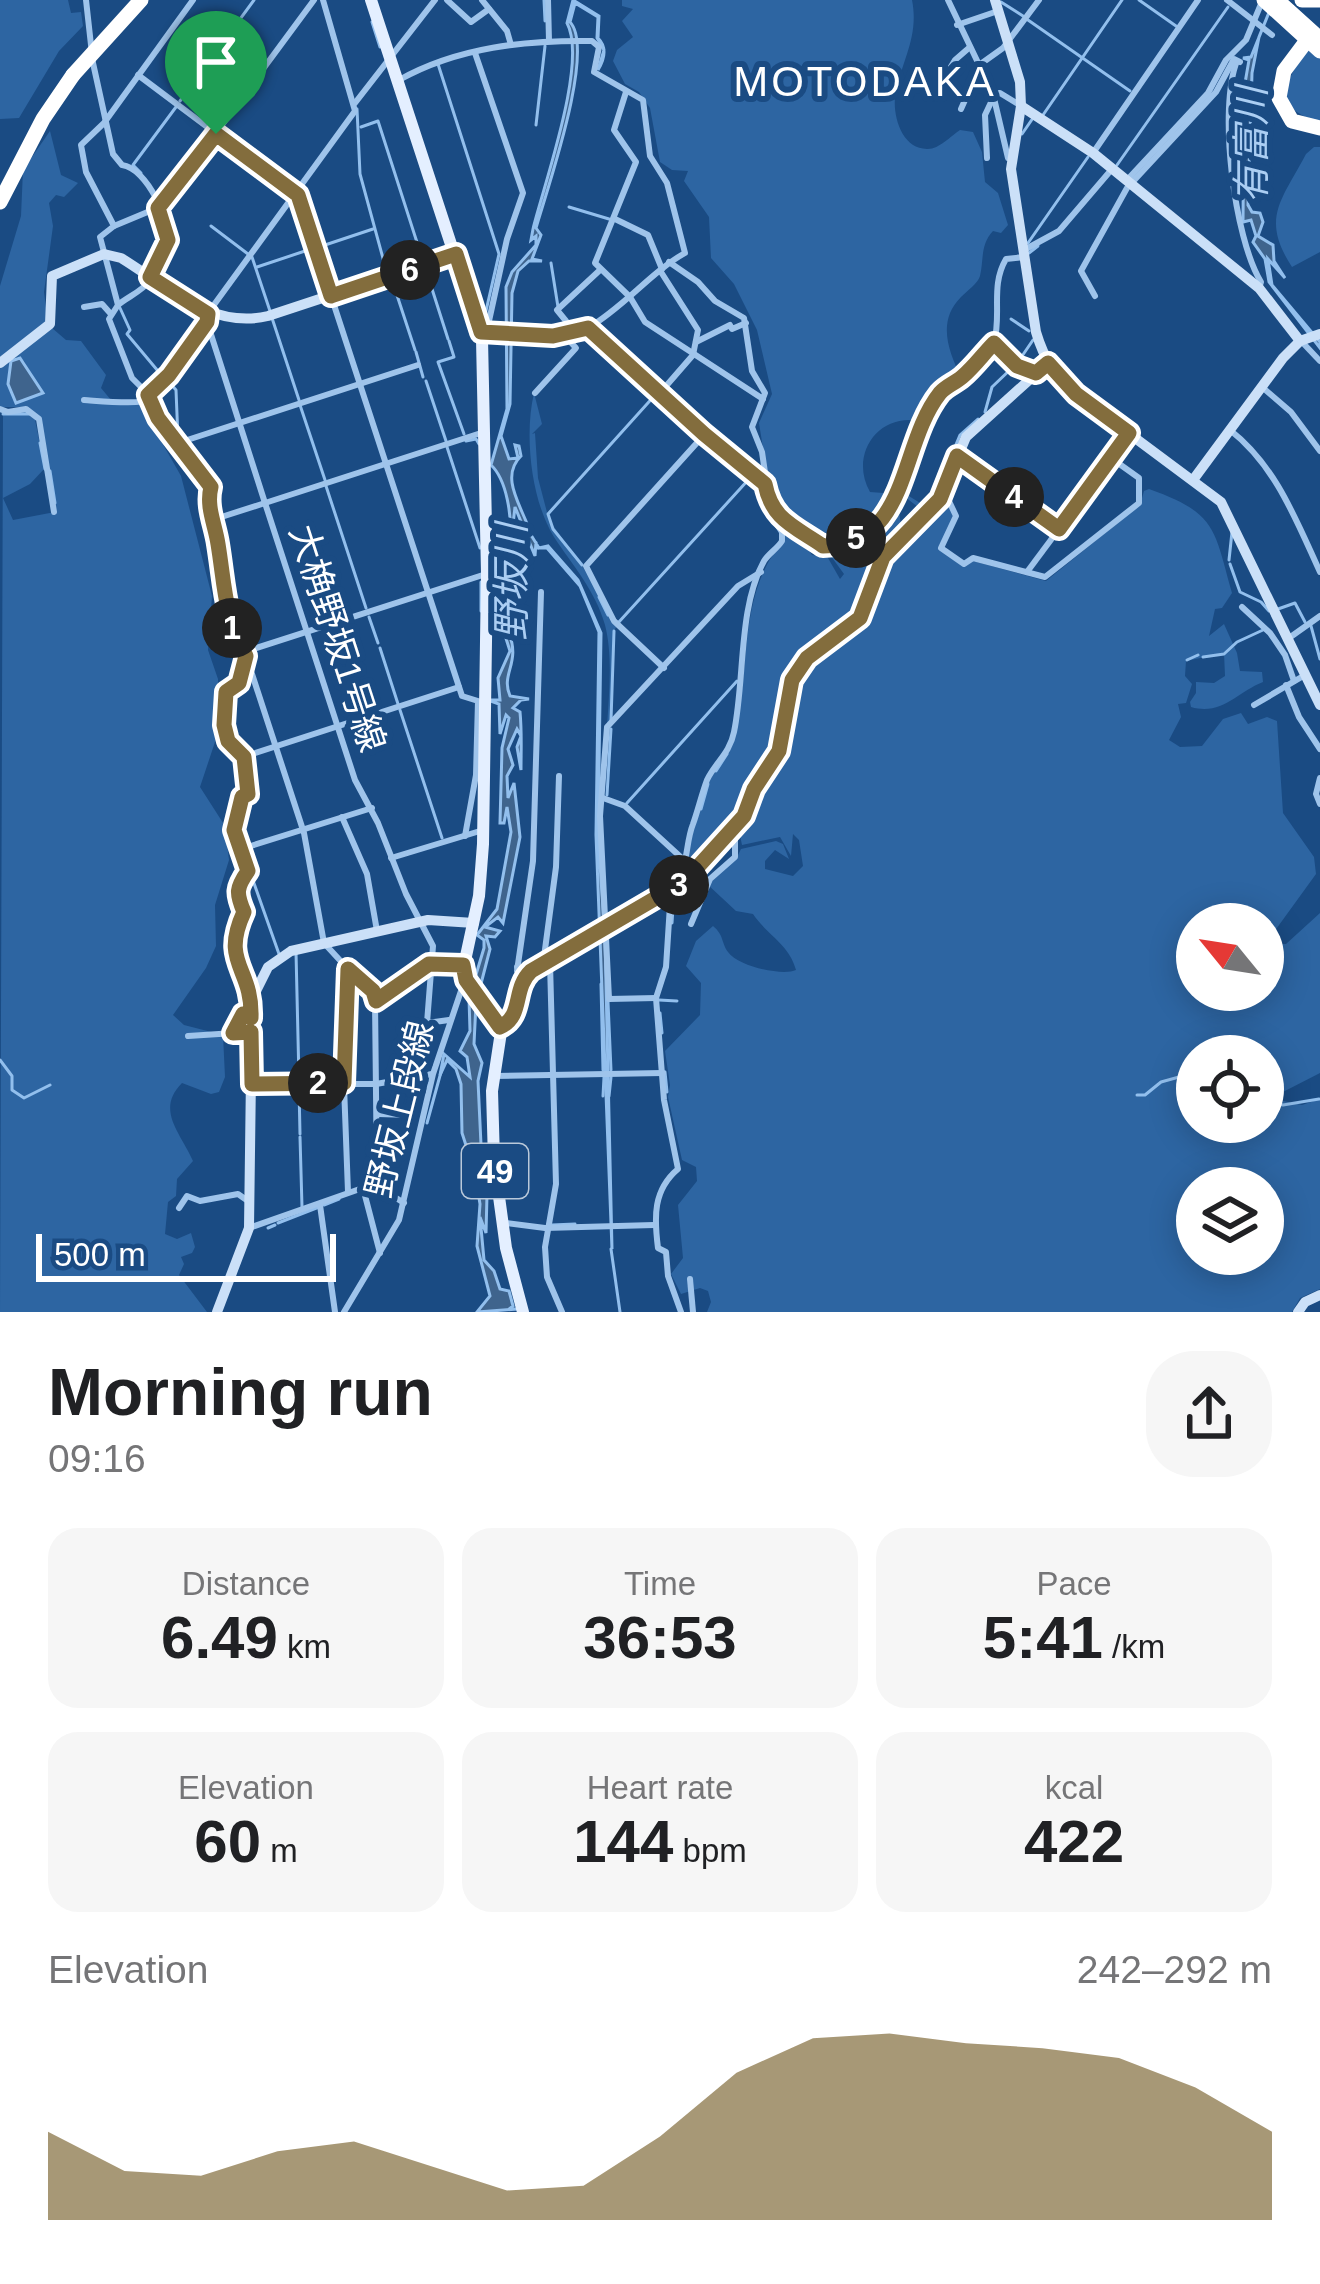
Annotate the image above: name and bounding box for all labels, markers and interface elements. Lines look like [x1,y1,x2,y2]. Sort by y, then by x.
pin [165,11,267,134]
icon: arrive [183,29,249,95]
district label: MOTODAKA [733,58,997,105]
water label: 有富川 [1230,83,1273,204]
pin: 6 [380,240,440,300]
text: 6 [401,251,419,288]
pin: 4 [984,467,1044,527]
text: 4 [1005,478,1023,515]
pin: 5 [826,508,886,568]
text: 5 [847,519,865,556]
street label: 大桷野坂1号線 [282,520,393,757]
water label: 野坂川 [490,520,533,641]
pin: 1 [202,598,262,658]
text: 1 [223,609,241,646]
pin: 3 [649,855,709,915]
text: 3 [670,866,688,903]
north arrow [1176,903,1284,1011]
map controls [1176,903,1284,1275]
street label: 野坂上段線 [358,1017,441,1201]
button: locate [1176,1035,1284,1143]
pin: 2 [288,1053,348,1113]
text: 2 [309,1064,327,1101]
road number: 49 [462,1144,528,1198]
button: layers [1176,1167,1284,1275]
scale bar [36,1228,336,1281]
text: 500 m [54,1236,146,1273]
button: share [1146,1351,1272,1477]
text: Morning run [48,1355,433,1429]
text: 09:16 [48,1437,146,1480]
text: Distance [182,1565,310,1602]
text: Time [624,1565,696,1602]
text: Pace [1036,1565,1112,1602]
text: 6.49 [161,1604,278,1671]
text: 36:53 [583,1604,737,1671]
text: 5:41 [983,1604,1103,1671]
text: km [278,1628,331,1665]
text: /km [1103,1628,1165,1665]
text: Elevation [178,1769,314,1806]
text: Heart rate [587,1769,733,1806]
text: kcal [1045,1769,1103,1806]
text: 60 [194,1808,261,1875]
text: 144 [573,1808,673,1875]
text: 422 [1024,1808,1124,1875]
text: m [261,1832,298,1869]
text: bpm [673,1832,747,1869]
text: Elevation [48,1948,208,1991]
text: 242–292 m [1077,1948,1272,1991]

